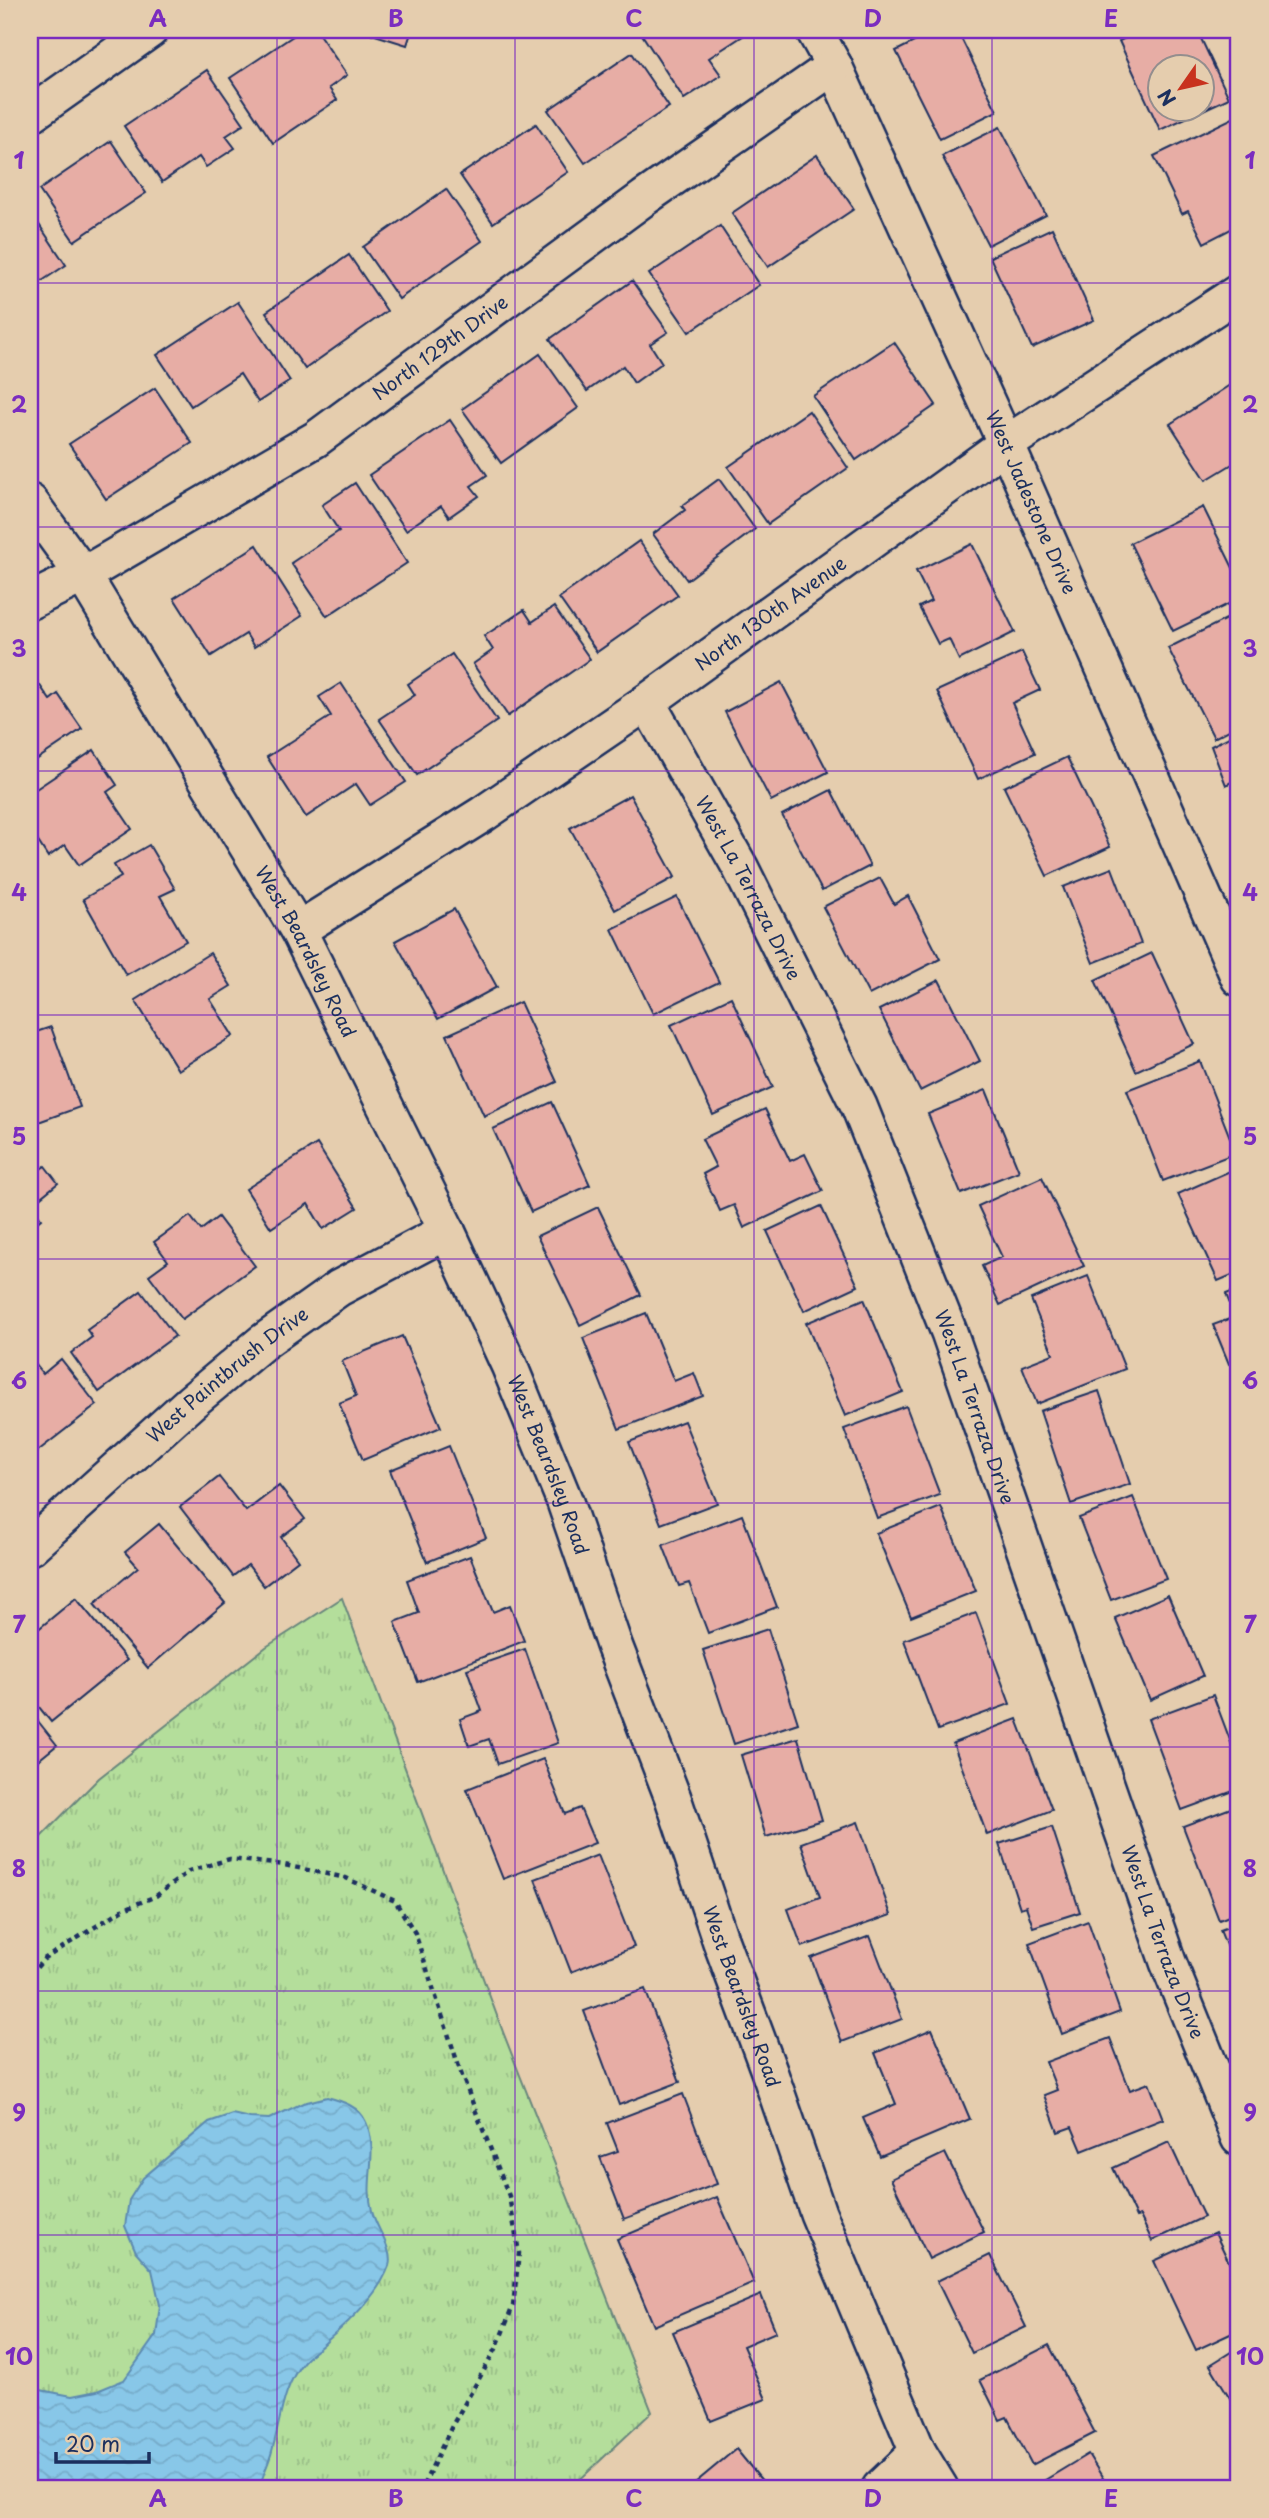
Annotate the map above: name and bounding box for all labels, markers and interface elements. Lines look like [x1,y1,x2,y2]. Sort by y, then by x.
text: A [149,0,167,35]
text: B [388,0,404,35]
text: C [625,0,643,35]
text: D [864,0,882,35]
text: E [1104,0,1118,35]
north arrow [1146,52,1216,122]
text: N [1150,84,1182,112]
text: 1 [14,142,25,177]
text: 1 [1245,142,1256,177]
street label: North 129th Drive [366,288,513,406]
text: 2 [11,386,27,421]
text: 2 [1242,386,1258,421]
street label: West Jadestone Drive [979,406,1085,598]
street label: North 130th Avenue [688,548,851,677]
text: 3 [11,630,27,665]
text: 3 [1242,630,1258,665]
street label: West La Terraza Drive [690,790,809,984]
street label: West Beardsley Road [249,860,364,1042]
text: 4 [11,874,27,909]
text: 4 [1242,874,1258,909]
text: 5 [12,1118,26,1153]
text: 5 [1243,1118,1257,1153]
street label: West Paintbrush Drive [139,1299,314,1449]
street label: West La Terraza Drive [928,1305,1023,1508]
text: 6 [11,1362,27,1397]
text: 6 [1242,1362,1258,1397]
street label: West Beardsley Road [501,1370,597,1558]
text: 7 [12,1606,26,1641]
text: 7 [1243,1606,1257,1641]
street label: West La Terraza Drive [1115,1841,1212,2042]
text: 8 [12,1850,26,1885]
text: 8 [1243,1850,1257,1885]
street label: West Beardsley Road [697,1902,788,2091]
text: 9 [12,2094,26,2129]
text: 9 [1243,2094,1257,2129]
text: 10 [5,2338,33,2373]
text: 10 [1236,2338,1264,2373]
scale bar [56,2420,149,2464]
text: 20 m [66,2427,120,2459]
text: A [149,2480,167,2515]
text: B [388,2480,404,2515]
text: C [625,2480,643,2515]
text: D [864,2480,882,2515]
text: E [1104,2480,1118,2515]

